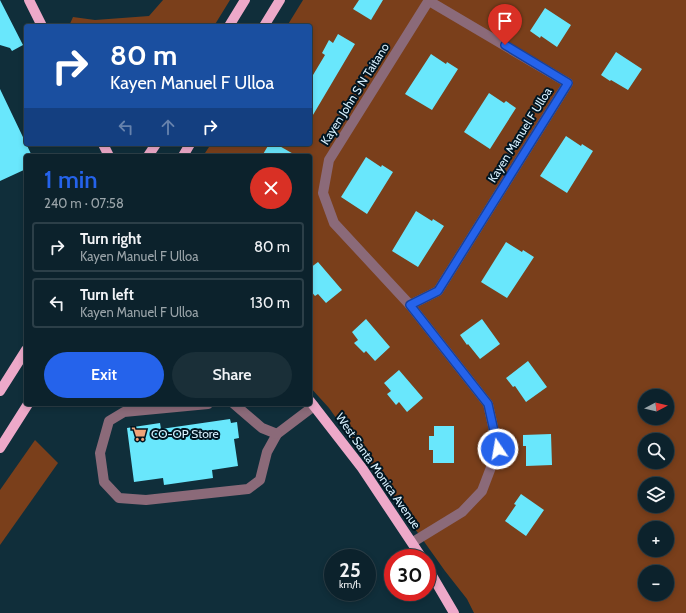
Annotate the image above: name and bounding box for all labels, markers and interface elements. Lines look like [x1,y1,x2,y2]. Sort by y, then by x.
pin [488,4,522,45]
icon: arrive [494,10,516,32]
text: 80 m [110,38,177,72]
icon: right [44,40,96,92]
street label: Kayen John S N Taitano [317,40,392,147]
text: Kayen Manuel F Ulloa [110,72,274,94]
street label: Kayen Manuel F Ulloa [484,84,555,185]
icon: left [115,116,137,138]
icon: ahead [157,116,179,138]
icon: right [199,116,221,138]
text: 1 min [44,165,98,194]
button: close [250,167,292,209]
text: 240 m · 07:58 [44,195,124,211]
text: Turn right [80,230,141,248]
icon: right [46,236,68,258]
text: 80 m [254,238,290,256]
text: Kayen Manuel F Ulloa [80,248,199,264]
text: Turn left [80,286,134,304]
icon: left [46,292,68,314]
text: 130 m [250,294,290,312]
text: Kayen Manuel F Ulloa [80,304,199,320]
button: Exit [44,352,164,398]
button: Share [172,352,292,398]
north arrow [638,389,674,425]
map controls [638,389,674,601]
street label: West Santa Monica Avenue [333,410,424,532]
supermarket icon: CO-OP Store [130,425,148,443]
place label: CO-OP Store [151,426,219,441]
position arrow [477,428,519,470]
button: search [638,433,674,469]
button: layers [638,477,674,513]
button: + [638,521,674,557]
speed limit sign: 30 [384,549,436,601]
text: 25 [339,558,361,582]
button: − [638,565,674,601]
text: km/h [339,578,361,591]

